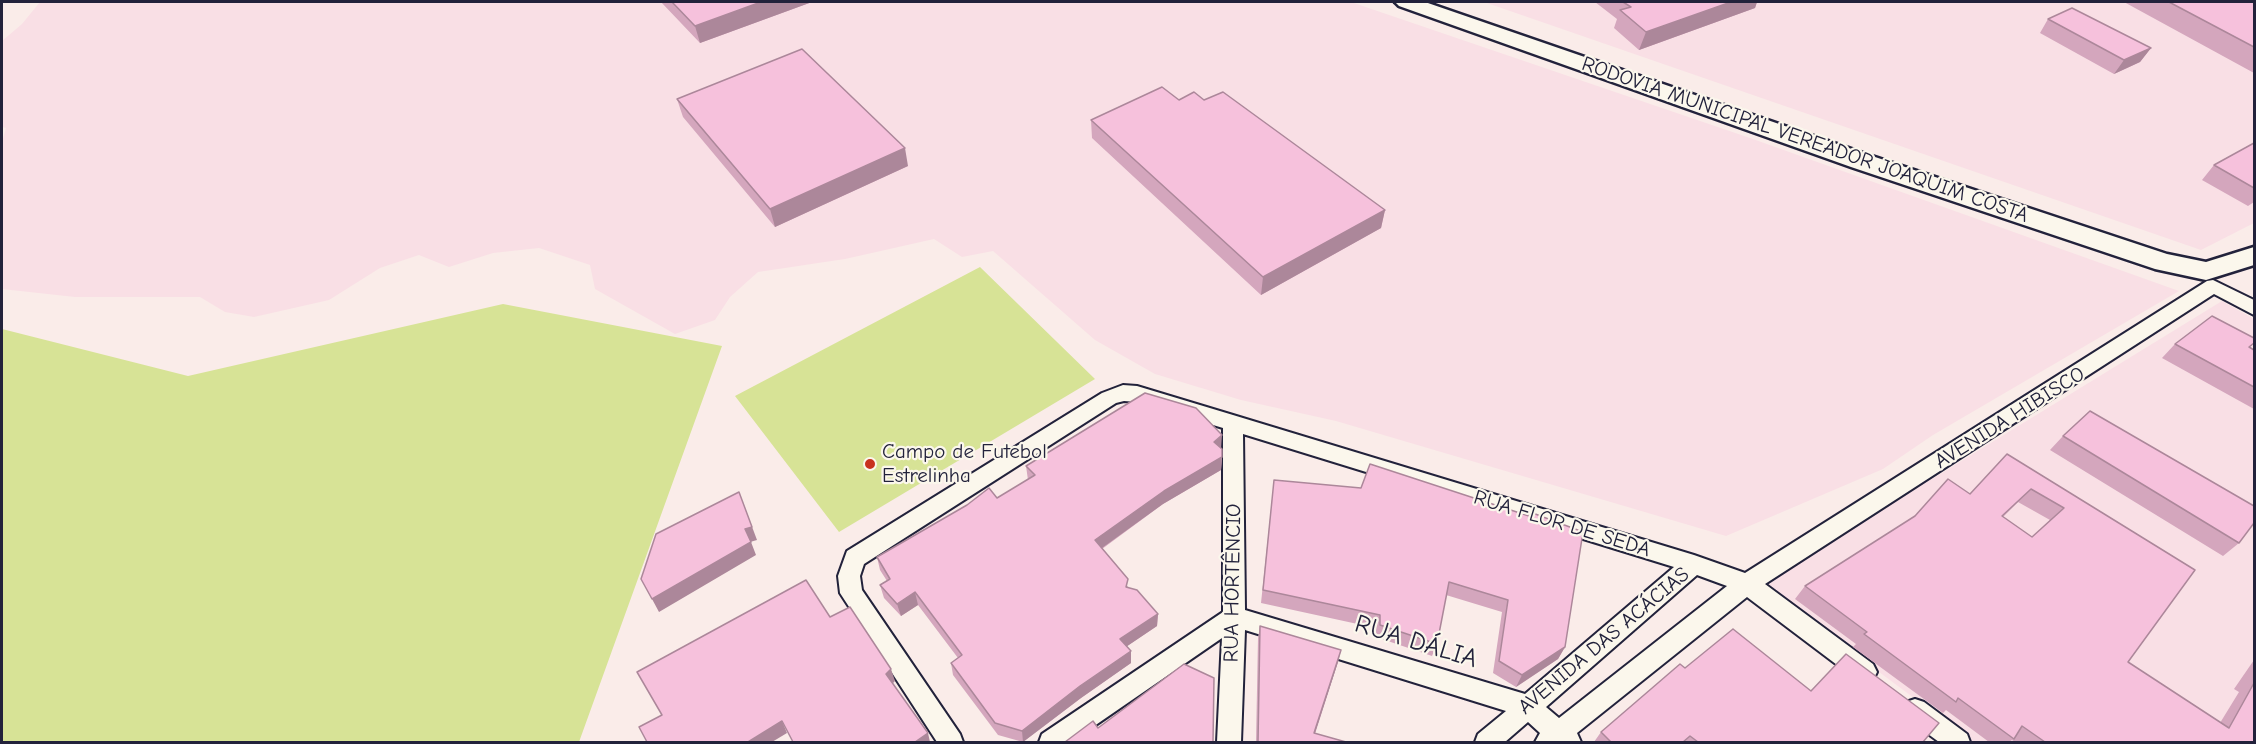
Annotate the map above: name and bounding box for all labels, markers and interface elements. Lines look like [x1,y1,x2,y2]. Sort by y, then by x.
street label: RODOVIA MUNICIPAL VEREADOR JOAQUIM COSTA [1578,51,2032,229]
street label: AVENIDA HIBISCO [1930,362,2090,474]
place label: Campo de Futebol Estrelinha [882,439,1047,489]
marker: Campo de Futebol Estrelinha [863,457,877,471]
street label: RUA FLOR DE SEDA [1471,485,1653,563]
street label: RUA HORTÊNCIO [1219,503,1247,663]
street label: AVENIDA DAS ACÁCIAS [1513,562,1695,720]
street label: RUA DÁLIA [1351,609,1481,675]

